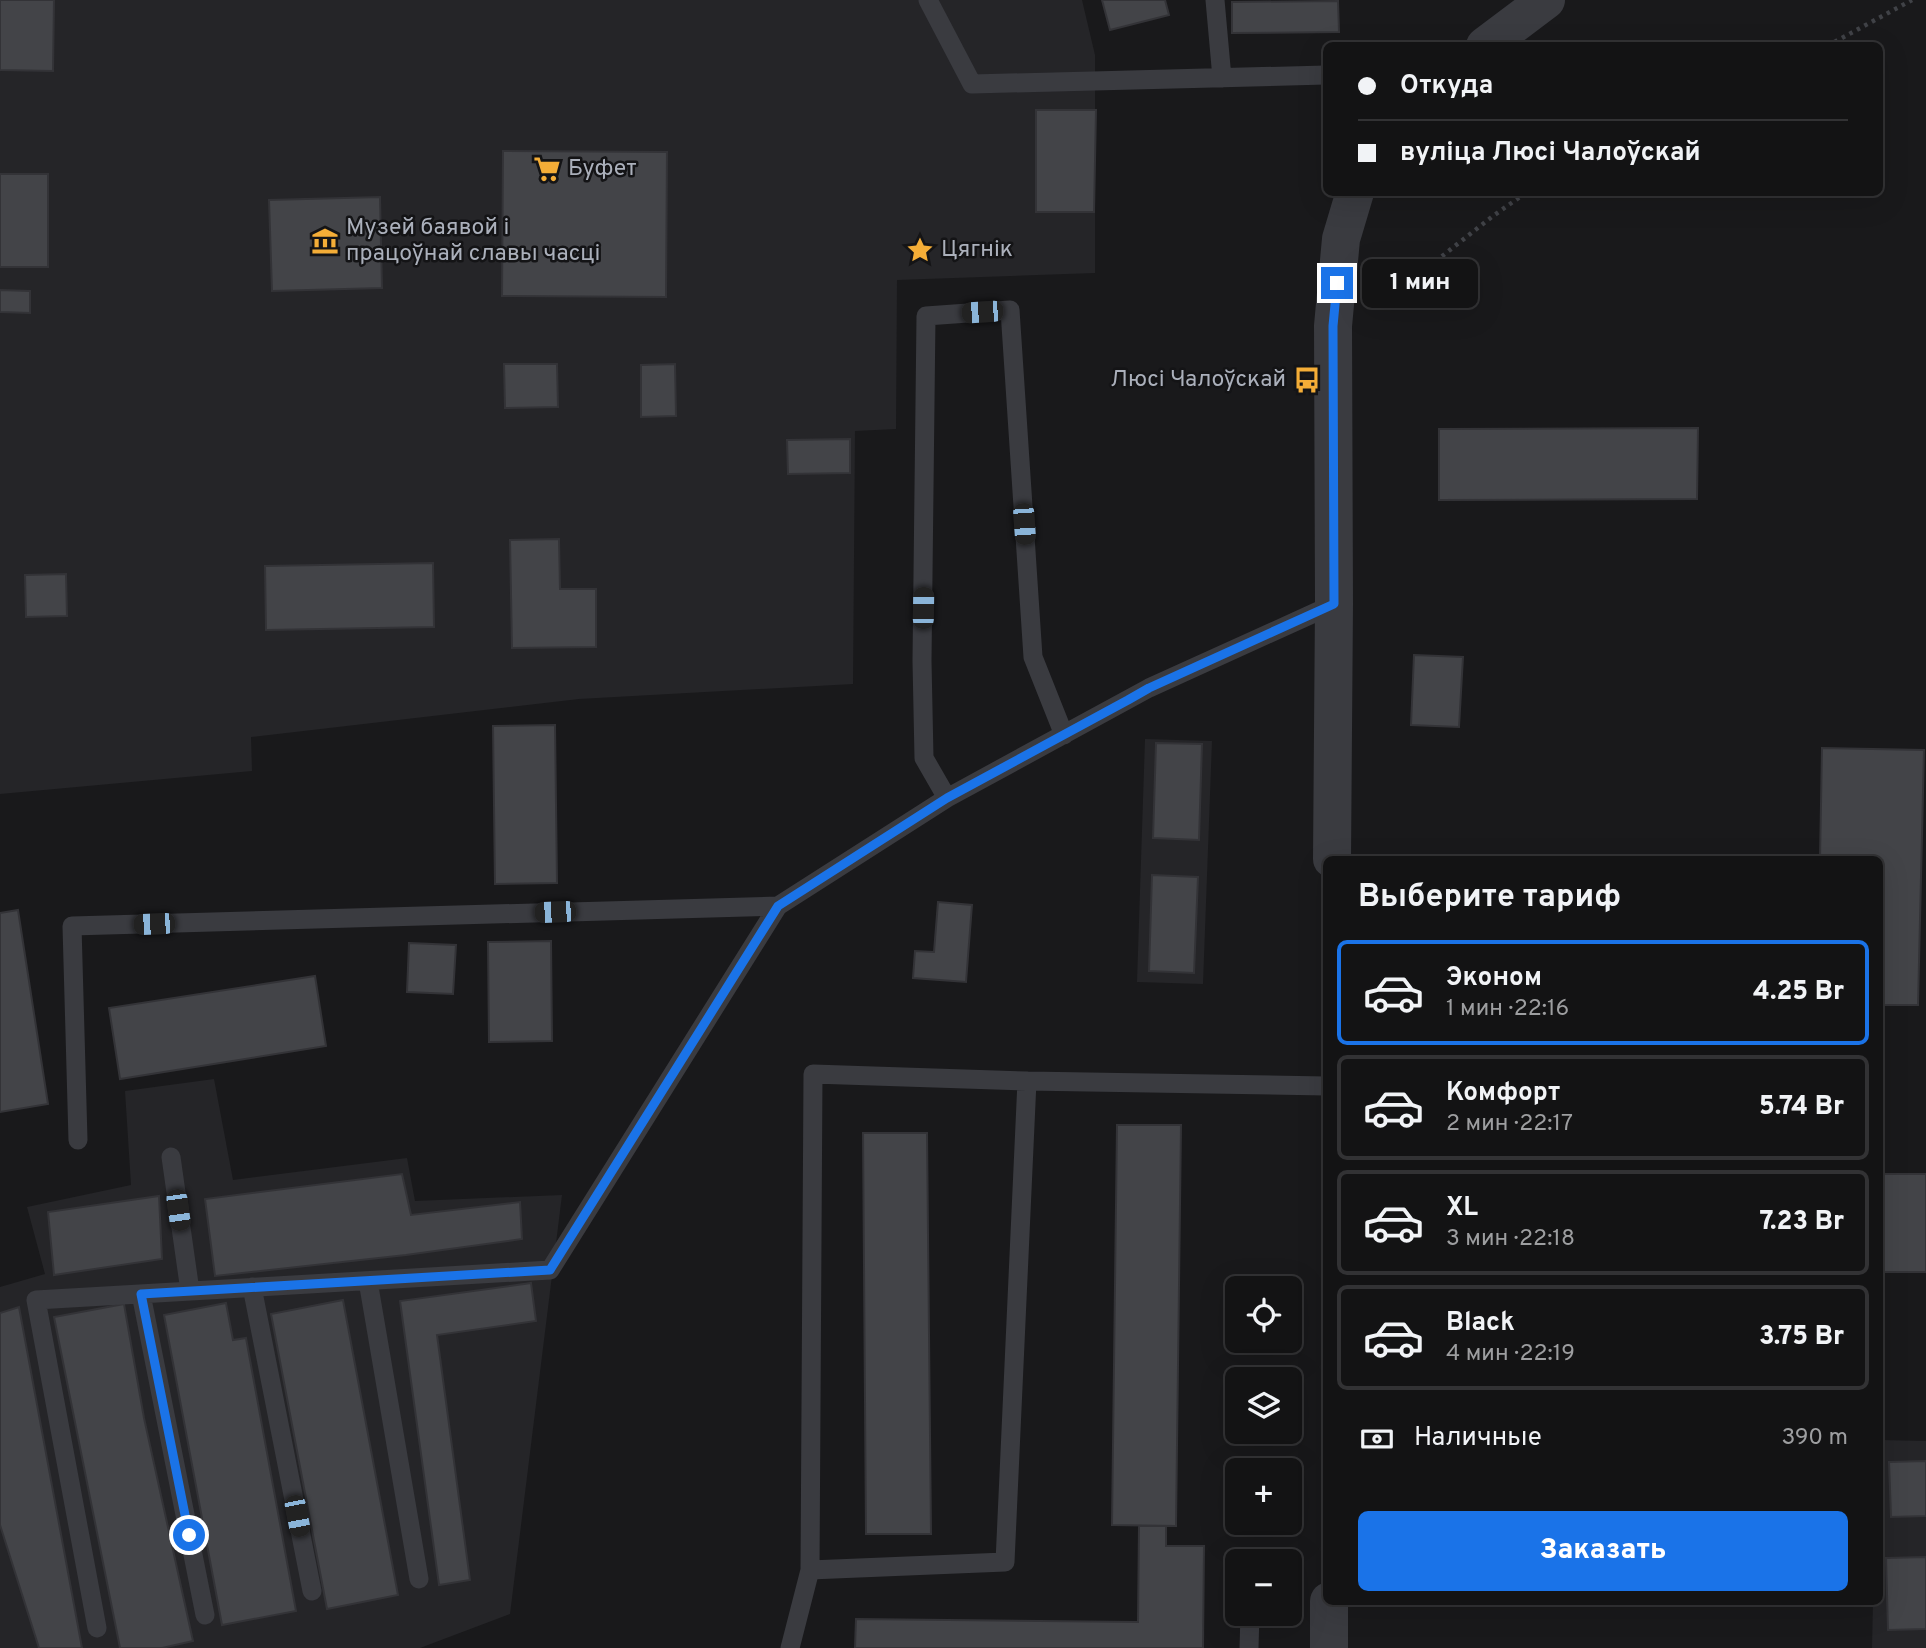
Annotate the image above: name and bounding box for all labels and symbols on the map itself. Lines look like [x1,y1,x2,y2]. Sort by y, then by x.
supermarket icon: Буфет [532,154,562,184]
place label: Буфет [568,155,637,184]
place label: Музей баявой і працоўнай славы часці [346,214,600,269]
museum icon: Музей баявой і працоўнай славы часці [310,226,340,256]
place icon: Цягнік [905,235,935,265]
place label: Цягнік [941,236,1013,265]
callout: 1 мин [1362,258,1477,308]
route end [1321,267,1353,299]
car [961,300,1004,324]
bus stop icon: Люсі Чалоўскай [1292,365,1322,395]
place label: Люсі Чалоўскай [1110,366,1286,395]
car [1013,502,1036,546]
car [913,587,934,629]
car [534,901,577,923]
car [133,913,176,935]
car [165,1188,192,1232]
car [283,1493,312,1539]
route start [173,1519,205,1551]

